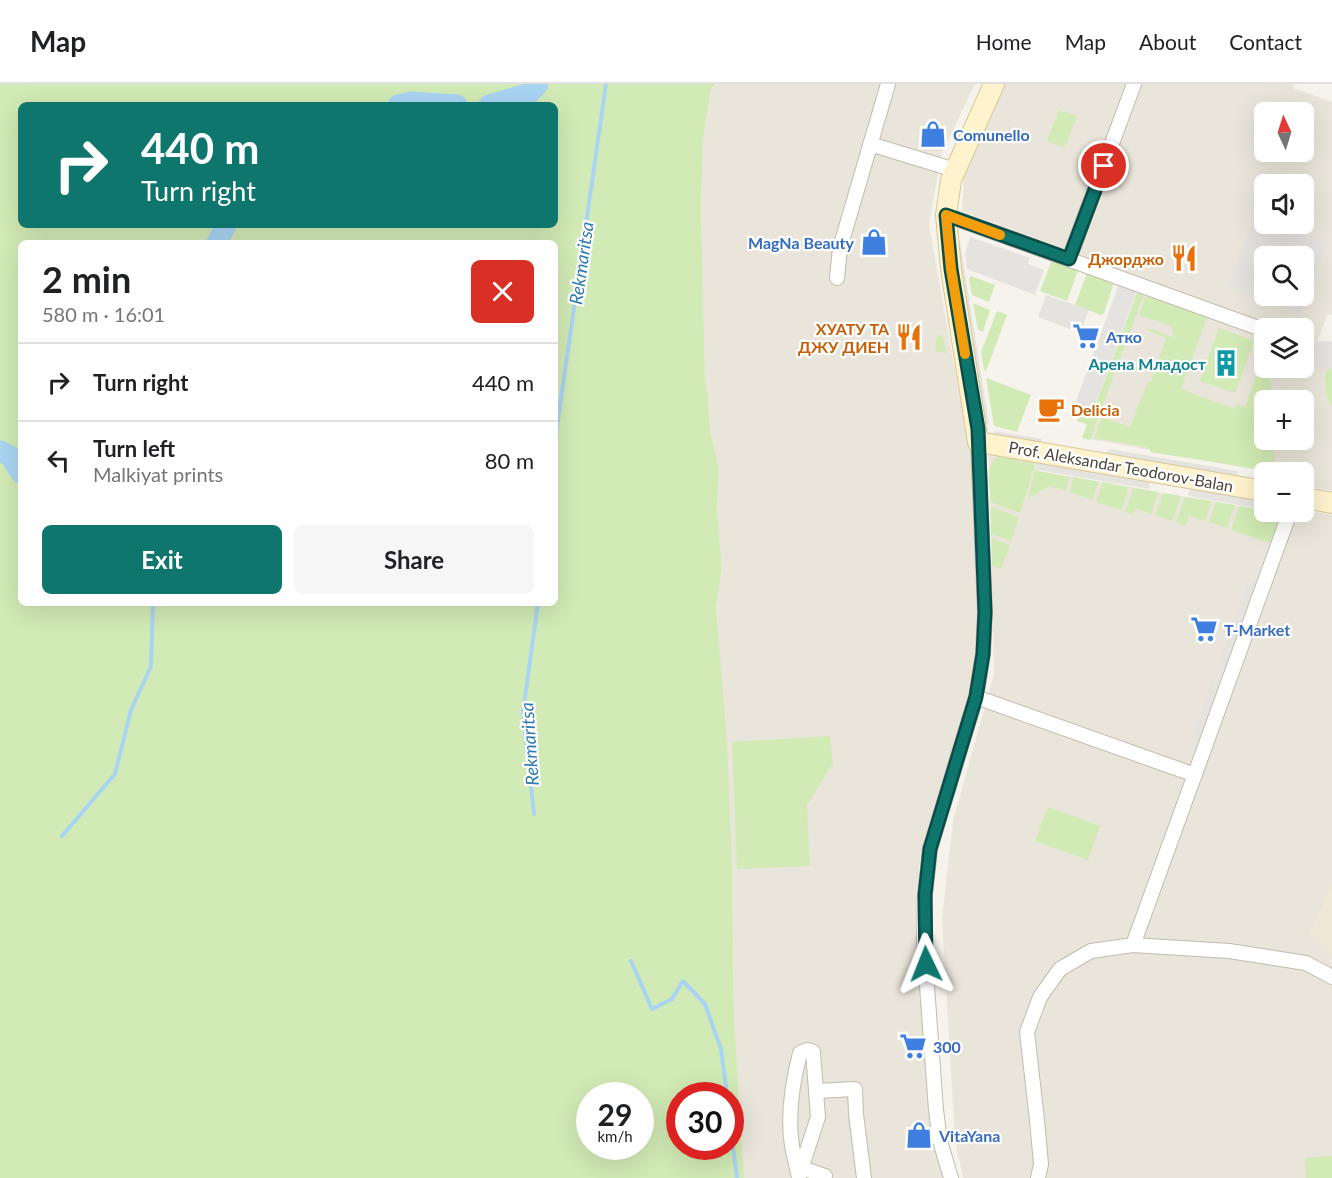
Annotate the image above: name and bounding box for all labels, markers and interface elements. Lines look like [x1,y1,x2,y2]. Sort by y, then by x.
text: Map [30,24,86,58]
text: Home [976,29,1032,54]
text: Map [1065,29,1106,54]
text: About [1139,29,1196,54]
text: Contact [1229,29,1302,54]
north arrow [1254,102,1314,162]
map controls [1254,102,1314,522]
shop icon: Comunello [918,119,948,149]
text: 440 m [141,123,259,173]
place label: Comunello [953,125,1030,144]
icon: right [42,126,120,204]
pin [1078,140,1129,191]
icon: arrive [1087,149,1120,182]
text: Turn right [141,174,256,207]
button: sound [1254,174,1314,234]
water label: Rekmaritsa [564,220,598,306]
shop icon: MagNa Beauty [859,227,889,257]
place label: MagNa Beauty [748,233,855,252]
restaurant icon: Джорджо [1169,243,1199,273]
button: search [1254,246,1314,306]
place label: Джорджо [1088,249,1164,268]
text: 2 min [42,257,131,301]
button: close [471,260,534,323]
text: 580 m · 16:01 [42,302,165,326]
button: layers [1254,318,1314,378]
place label: ХУАТУ ТА ДЖУ ДИЕН [798,319,890,356]
supermarket icon: Атко [1071,321,1101,351]
restaurant icon: ХУАТУ ТА ДЖУ ДИЕН [894,322,924,352]
place label: Атко [1105,327,1142,346]
building icon: Арена Младост [1211,348,1241,378]
place label: Арена Младост [1087,354,1207,373]
icon: right [42,366,75,399]
text: Turn right [93,369,188,396]
text: 440 m [472,369,534,396]
button: + [1254,390,1314,450]
cafe icon: Delicia [1036,394,1066,424]
place label: Delicia [1071,400,1120,419]
text: Turn left [93,435,175,462]
street label: Prof. Aleksandar Teodorov-Balan [1007,437,1235,495]
icon: left [42,444,75,477]
text: 80 m [485,447,534,474]
text: Malkiyat prints [93,462,223,486]
button: − [1254,462,1314,522]
button: Exit [42,525,282,594]
button: Share [294,525,534,594]
supermarket icon: T-Market [1189,614,1219,644]
place label: T-Market [1224,620,1290,639]
water label: Rekmaritsa [515,702,543,786]
position arrow [894,932,958,996]
supermarket icon: 300 [898,1031,928,1061]
place label: 300 [933,1037,961,1056]
speed limit sign: 30 [666,1082,744,1160]
text: 29 [598,1096,632,1132]
shop icon: VitaYana [904,1120,934,1150]
place label: VitaYana [938,1126,1000,1145]
text: km/h [597,1127,633,1145]

